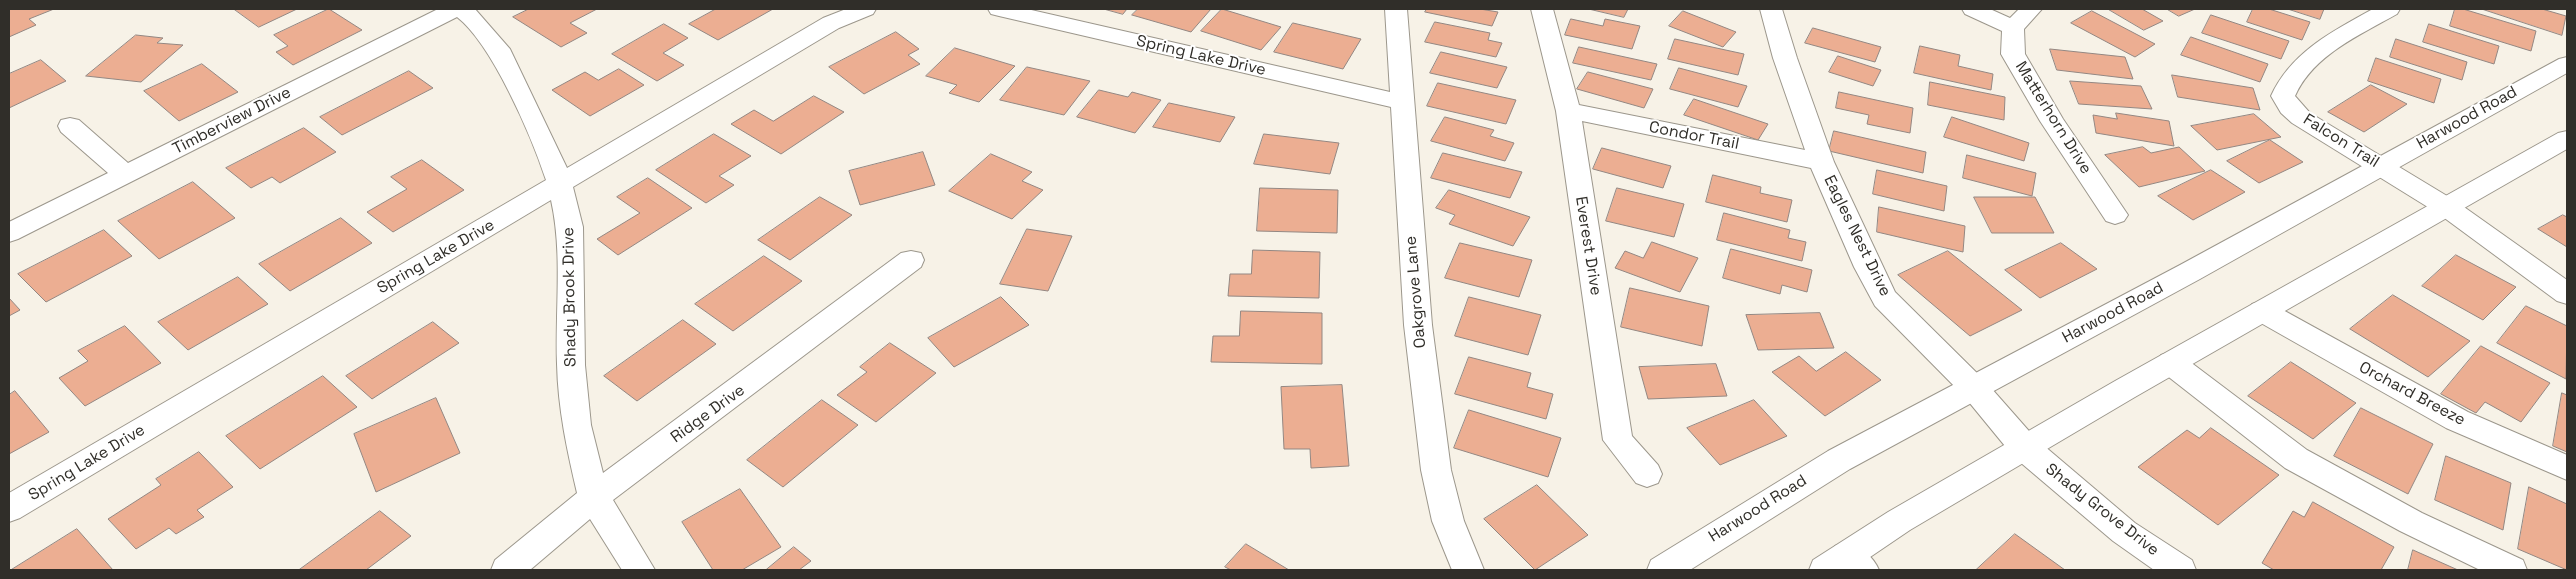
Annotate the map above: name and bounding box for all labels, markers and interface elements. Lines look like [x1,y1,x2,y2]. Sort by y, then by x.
street label: Spring Lake Drive [1134,32,1268,80]
street label: Matterhorn Drive [2011,58,2095,178]
street label: Harwood Road [2413,82,2521,154]
street label: Timberview Drive [170,83,294,159]
street label: Falcon Trail [2299,110,2383,172]
street label: Condor Trail [1647,118,1741,154]
street label: Eagles Nest Drive [1819,172,1895,300]
street label: Everest Drive [1571,195,1605,297]
street label: Spring Lake Drive [374,216,498,298]
street label: Shady Brook Drive [559,227,581,367]
street label: Oakgrove Lane [1402,235,1430,349]
street label: Harwood Road [2059,278,2167,348]
street label: Orchard Breeze [2356,358,2468,430]
street label: Ridge Drive [667,381,749,447]
street label: Spring Lake Drive [25,421,149,505]
street label: Shady Grove Drive [2041,460,2163,560]
street label: Harwood Road [1705,471,1811,547]

